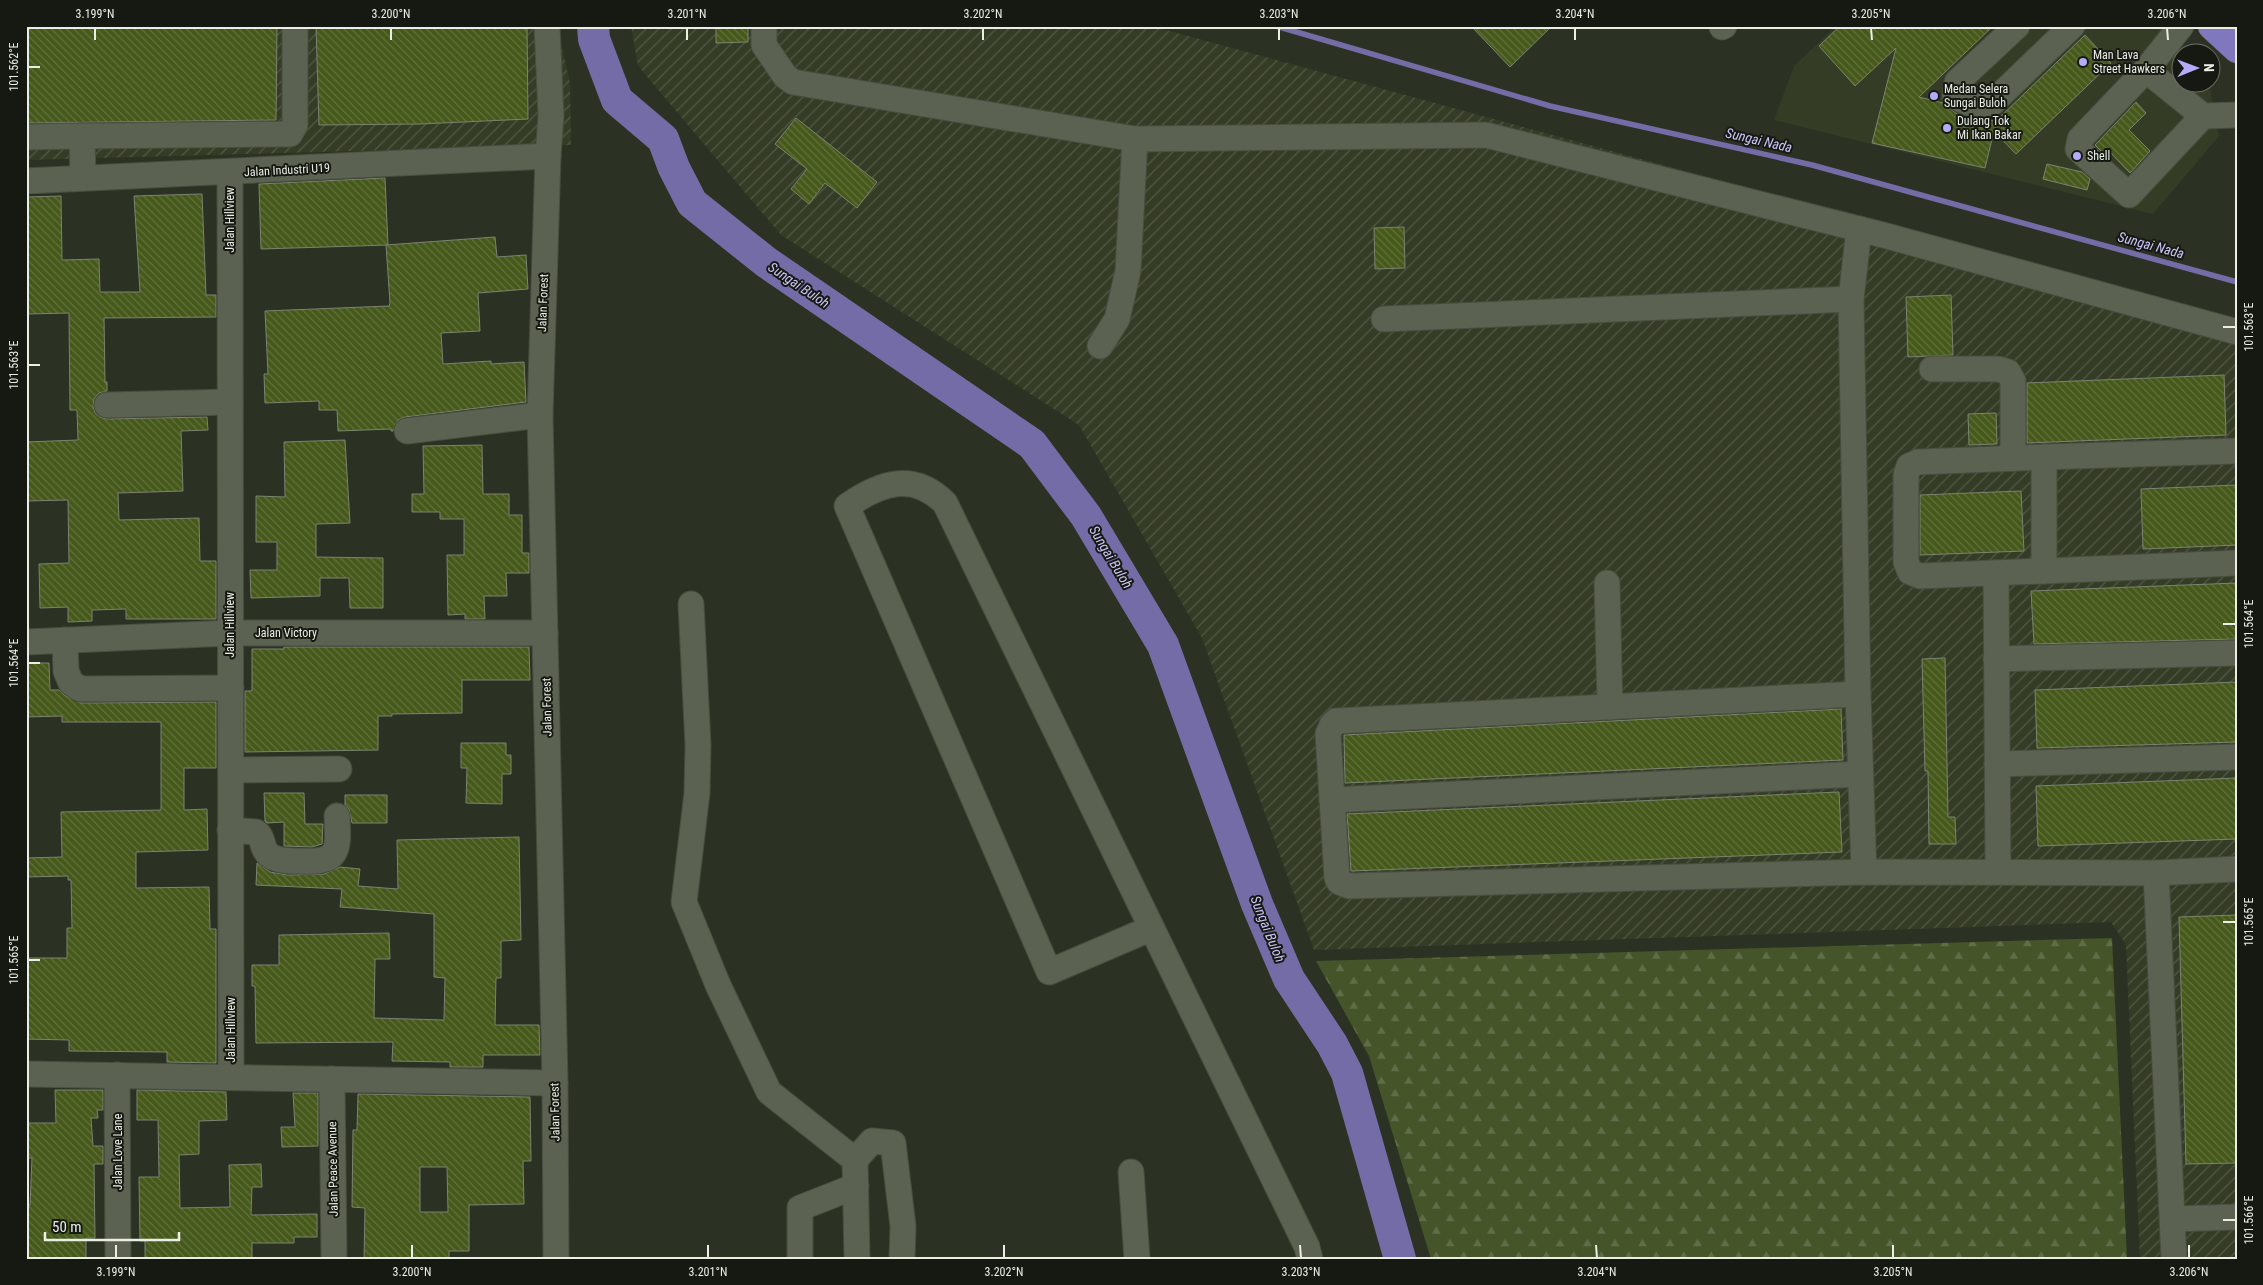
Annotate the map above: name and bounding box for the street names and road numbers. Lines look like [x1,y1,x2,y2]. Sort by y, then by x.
street label: Jalan Industri U19 [244,161,330,179]
street label: Jalan Hillview [223,187,237,253]
street label: Jalan Forest [535,273,551,332]
street label: Jalan Hillview [223,592,237,658]
street label: Jalan Victory [255,626,317,640]
street label: Jalan Forest [539,677,555,736]
street label: Jalan Hillview [224,997,238,1063]
street label: Jalan Forest [547,1082,563,1141]
street label: Jalan Love Lane [111,1113,125,1190]
street label: Jalan Peace Avenue [325,1121,341,1217]

